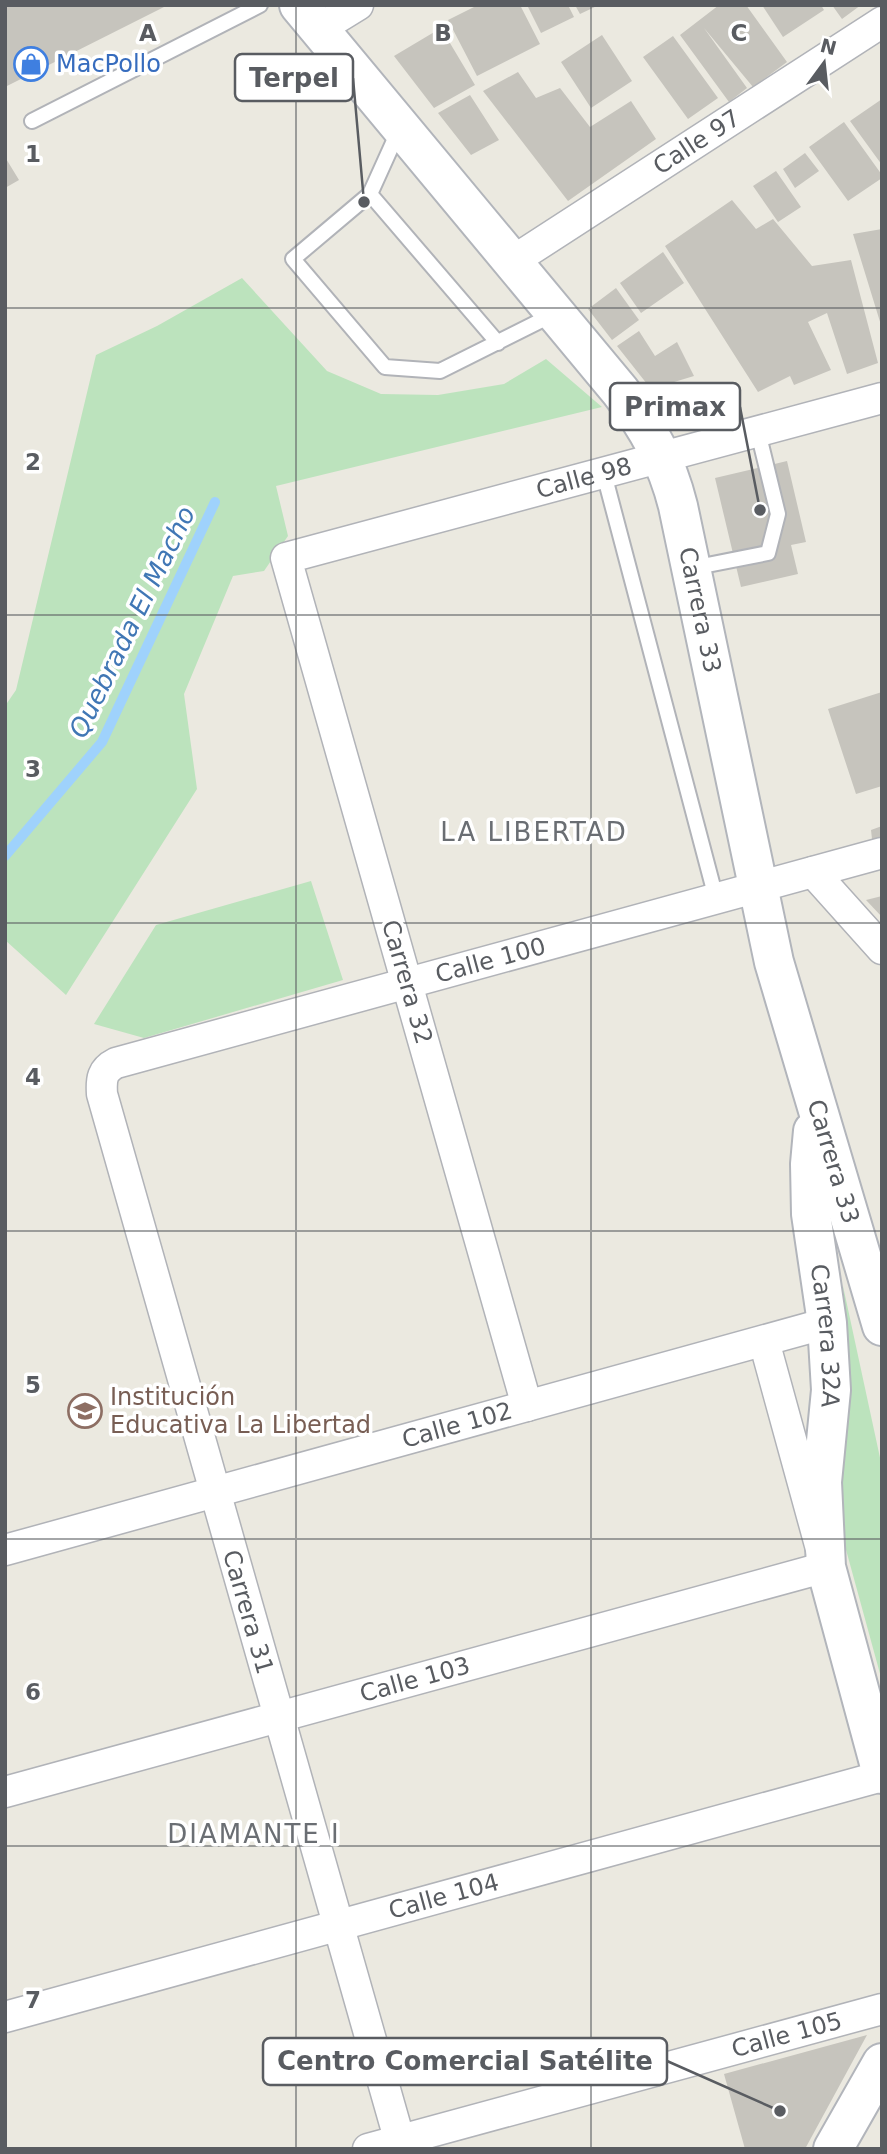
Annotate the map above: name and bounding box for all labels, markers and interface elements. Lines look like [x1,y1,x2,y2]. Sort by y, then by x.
text: A [139,20,157,46]
text: B [434,20,452,46]
text: C [731,20,747,46]
north arrow [789,28,859,98]
text: N [818,34,839,59]
shop icon: MacPollo [12,45,50,83]
place label: MacPollo [56,50,161,78]
callout: Terpel [235,54,353,101]
text: Terpel [249,63,339,93]
street label: Calle 97 [648,104,745,180]
text: 1 [25,141,41,167]
callout: Primax [610,383,740,430]
text: Primax [624,392,726,422]
text: 2 [25,449,41,475]
street label: Calle 98 [533,452,635,504]
water label: Quebrada El Macho [63,501,201,743]
street label: Carrera 33 [673,544,727,675]
text: 3 [25,756,41,782]
district label: LA LIBERTAD [440,817,628,847]
street label: Carrera 32 [376,917,438,1047]
street label: Calle 100 [432,932,549,989]
text: 4 [25,1064,41,1090]
street label: Carrera 33 [802,1096,865,1227]
street label: Carrera 32A [805,1262,845,1410]
text: 5 [25,1372,41,1398]
place label: Institución Educativa La Libertad [110,1383,371,1439]
school or university icon: Institución Educativa La Libertad [66,1392,104,1430]
street label: Calle 102 [399,1397,515,1454]
street label: Carrera 31 [217,1547,279,1677]
street label: Calle 103 [357,1651,473,1708]
text: 6 [25,1679,41,1705]
district label: DIAMANTE I [167,1819,341,1849]
street label: Calle 104 [386,1868,502,1925]
text: 7 [25,1987,41,2013]
street label: Calle 105 [729,2007,845,2063]
callout: Centro Comercial Satélite [263,2038,667,2085]
text: Centro Comercial Satélite [277,2046,653,2076]

